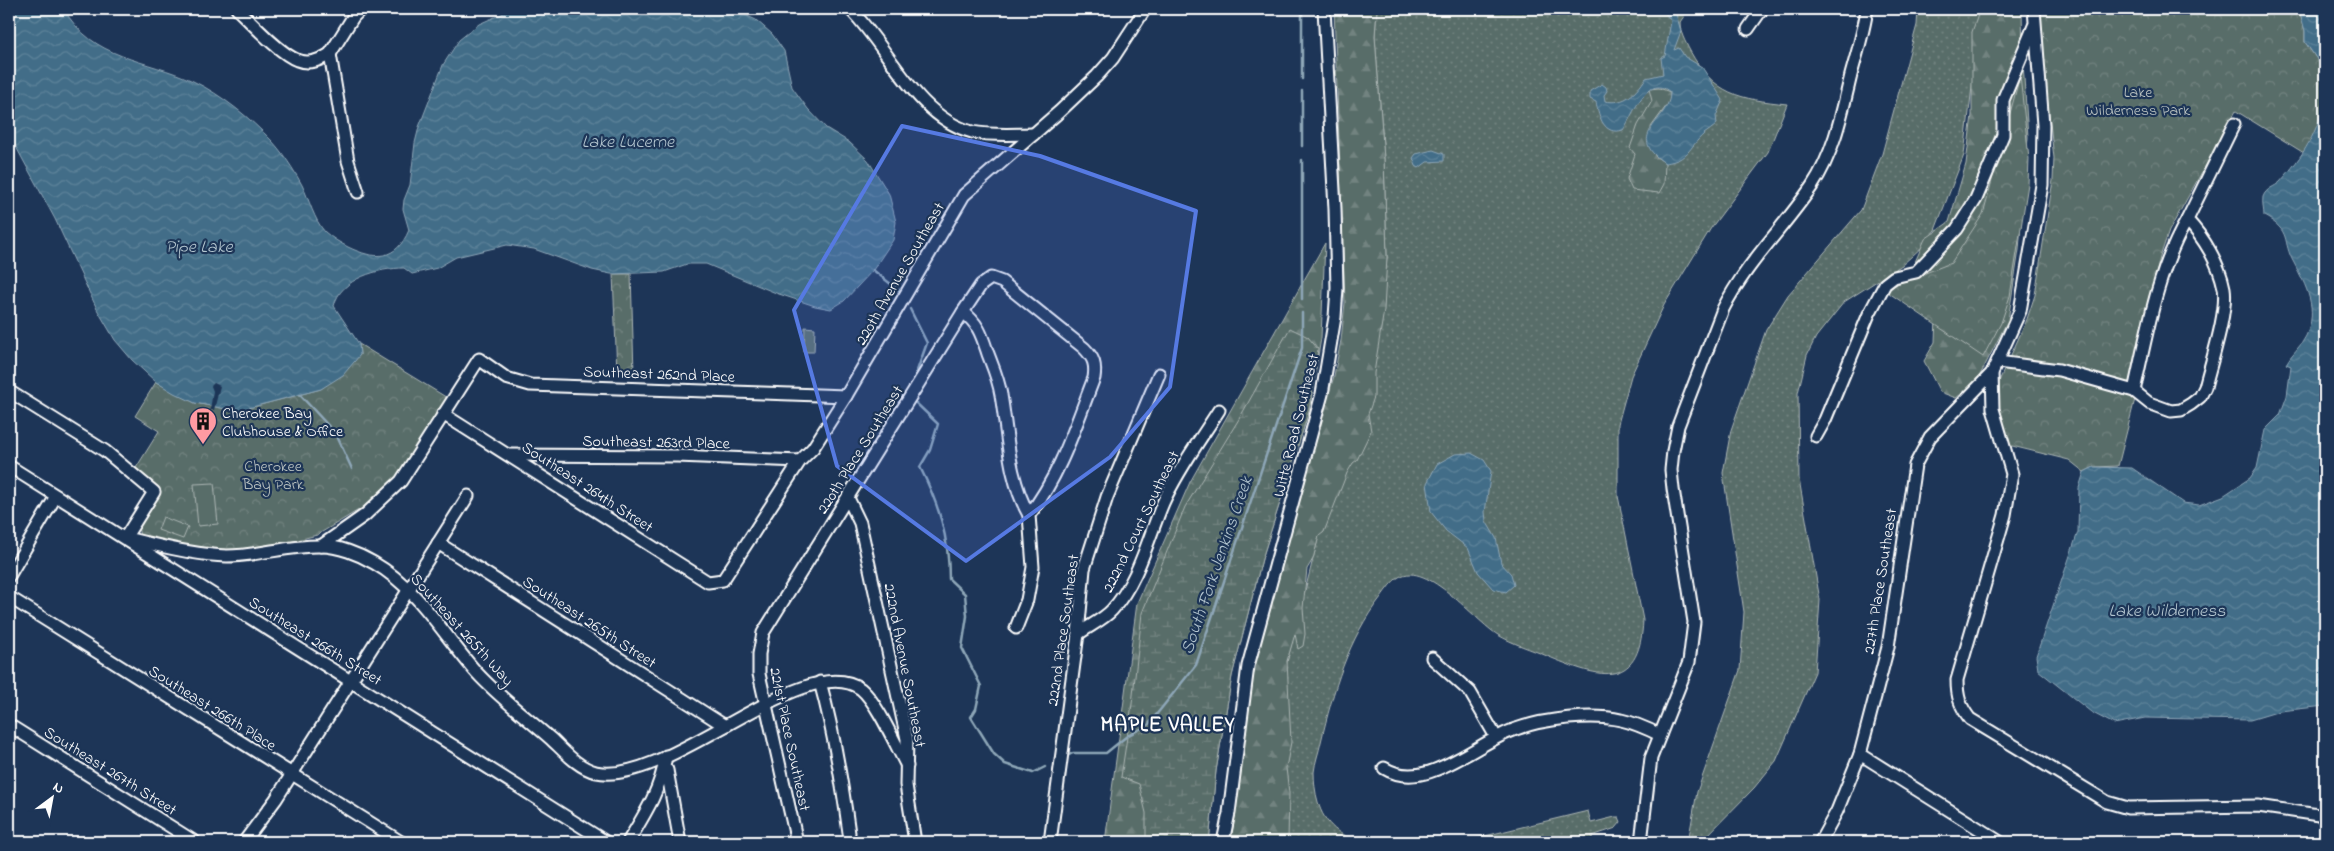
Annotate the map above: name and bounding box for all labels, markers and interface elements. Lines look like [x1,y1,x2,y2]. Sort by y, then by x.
park label: Lake Wilderness Park [2086,81,2191,123]
water label: Lake Lucerne [582,130,675,156]
street label: 220th Avenue Southeast [850,197,952,350]
water label: Pipe Lake [165,235,234,261]
street label: Witte Road Southeast [1268,351,1326,500]
street label: Southeast 262nd Place [583,360,736,390]
street label: 220th Place Southeast [811,381,910,519]
place label: Cherokee Bay Clubhouse & Office [222,402,344,444]
building icon: Cherokee Bay Clubhouse & Office [188,406,218,445]
street label: Southeast 263rd Place [582,430,731,456]
street label: Southeast 264th Street [516,436,658,540]
street label: 222nd Court Southeast [1097,446,1187,597]
park label: Cherokee Bay Park [241,455,305,497]
water label: South Fork Jenkins Creek [1175,472,1261,658]
street label: 227th Place Southeast [1858,506,1904,656]
street label: 222nd Place Southeast [1041,552,1087,708]
street label: Southeast 265th Way [404,568,519,692]
street label: Southeast 265th Street [517,570,661,675]
street label: 222nd Avenue Southeast [876,581,932,750]
street label: Southeast 266th Street [244,591,387,693]
water label: Lake Wilderness [2109,599,2226,625]
street label: Southeast 266th Place [143,660,281,758]
street label: 221st Place Southeast [762,665,816,814]
district label: MAPLE VALLEY [1100,711,1236,741]
street label: Southeast 267th Street [39,721,182,823]
north arrow [28,774,78,824]
text: N [49,777,68,800]

